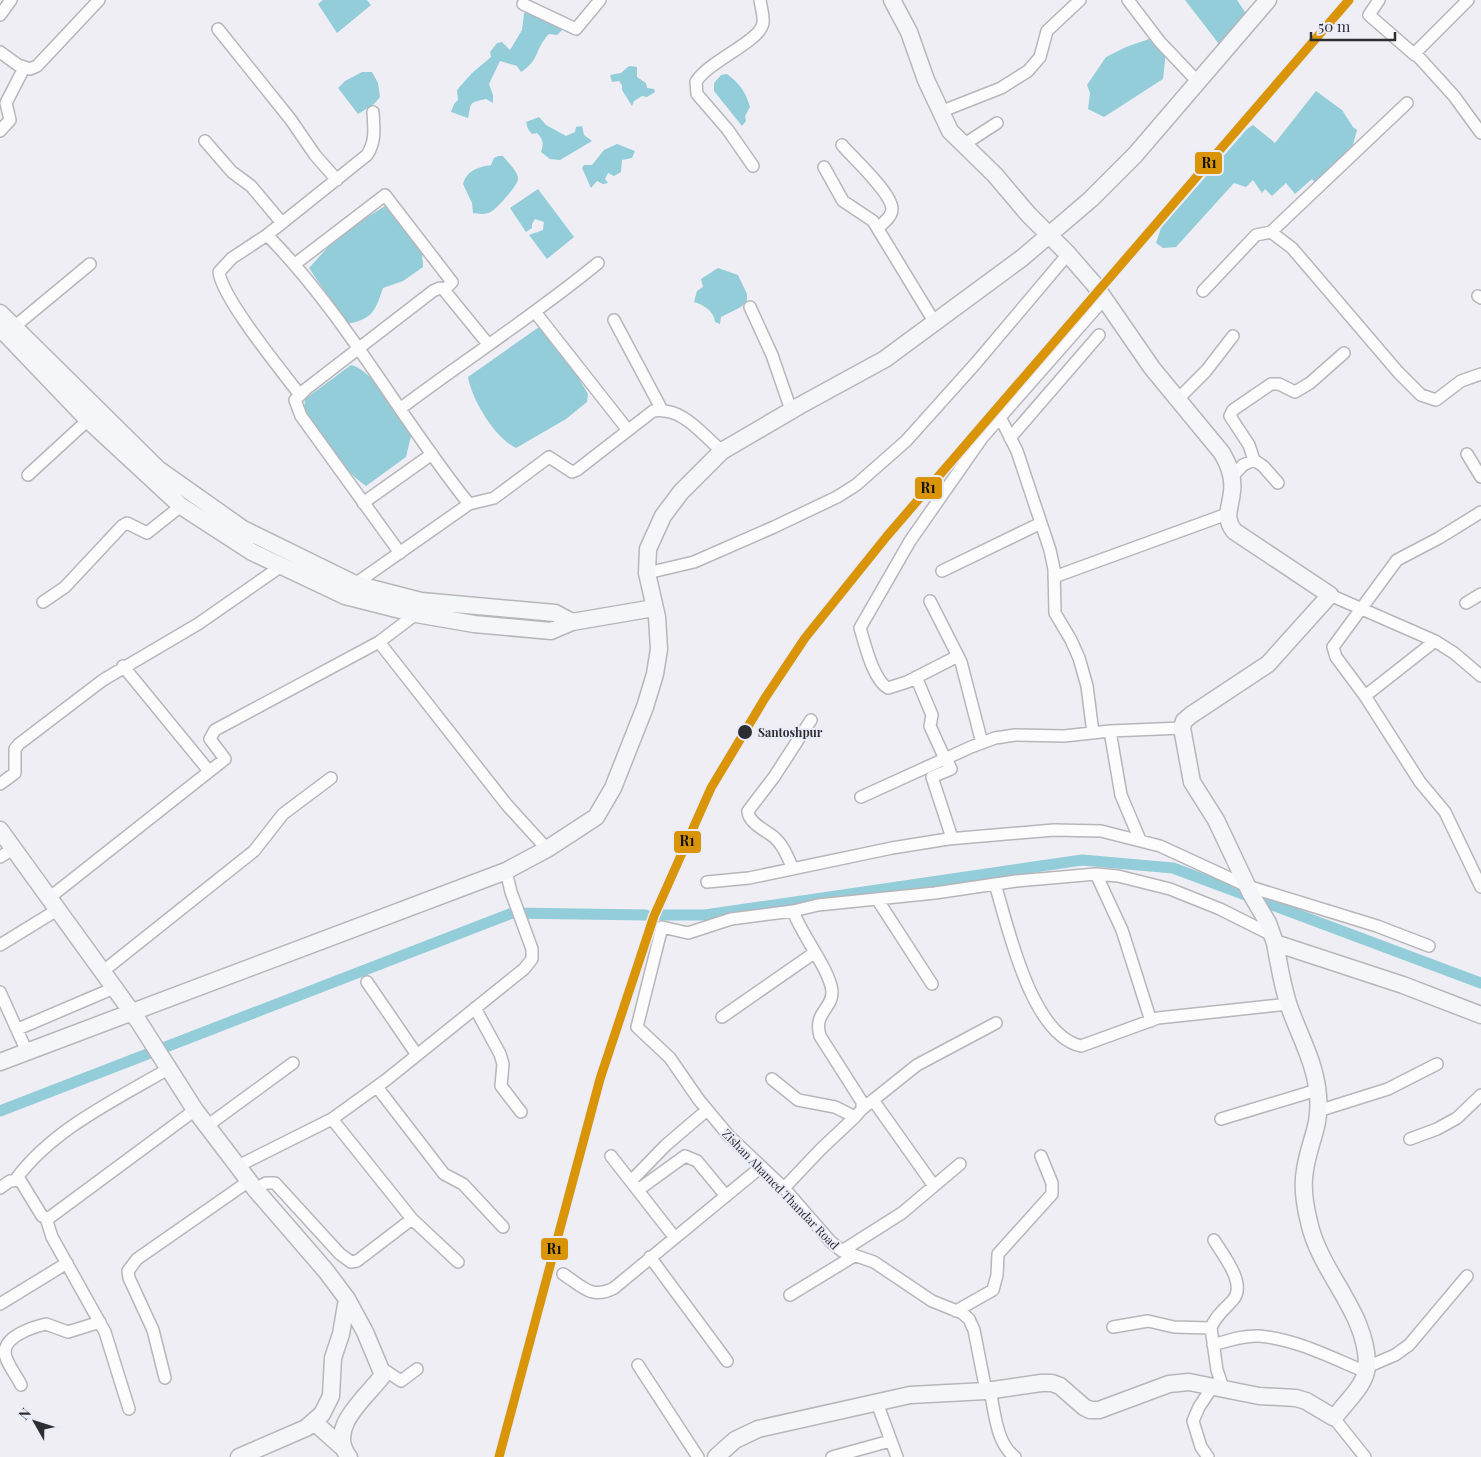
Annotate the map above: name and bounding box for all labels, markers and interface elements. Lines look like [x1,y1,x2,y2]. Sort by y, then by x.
scale bar [1311,10,1395,42]
text: 50 m [1318,16,1351,36]
line badge: R1 [1194,151,1223,175]
text: R1 [1201,153,1217,172]
line badge: R1 [914,476,943,500]
text: R1 [920,478,936,497]
marker: Santoshpur [736,723,754,741]
place label: Santoshpur [758,724,823,740]
line badge: R1 [673,830,702,854]
text: R1 [679,831,695,850]
street label: Zishan Ahamed Thandar Road [719,1125,843,1253]
line badge: R1 [540,1237,569,1261]
text: R1 [546,1239,562,1258]
north arrow [10,1397,60,1447]
text: N [14,1404,35,1423]

